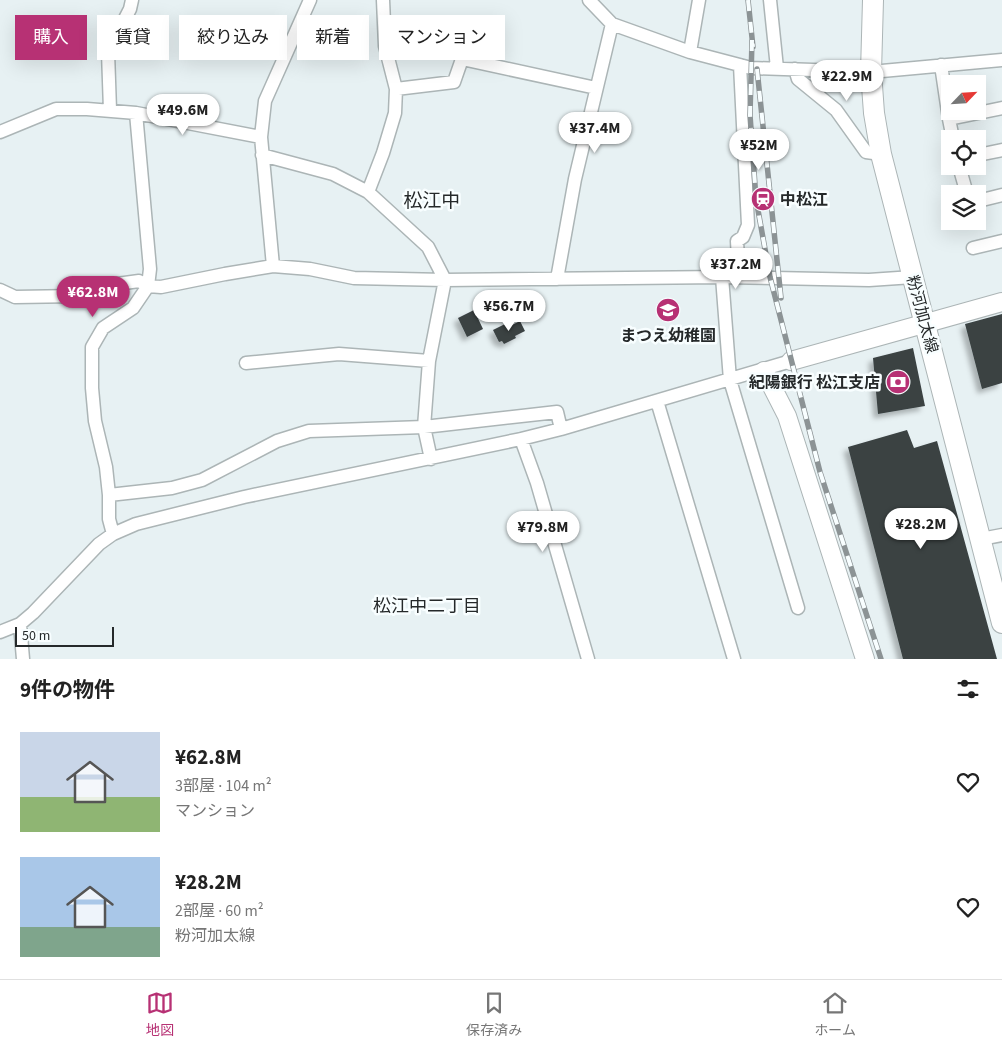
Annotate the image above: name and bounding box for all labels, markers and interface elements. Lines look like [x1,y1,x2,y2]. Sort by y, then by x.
chip: 購入 [15,15,87,60]
chip: 賃貸 [97,15,169,60]
chip: 絞り込み [179,15,287,60]
chip: 新着 [297,15,369,60]
chip: マンション [379,15,505,60]
pin: ¥22.9M [806,59,888,102]
text: ¥22.9M [822,65,872,87]
north arrow [941,75,986,120]
map controls [941,75,986,230]
pin: ¥49.6M [142,94,224,136]
text: ¥49.6M [158,99,208,121]
pin: ¥37.4M [554,112,636,154]
text: ¥37.4M [570,117,620,139]
pin: ¥52M [729,128,789,171]
button: locate [941,130,986,175]
text: ¥52M [740,134,778,156]
button: layers [941,185,986,230]
station icon: 中松江 [750,186,776,212]
district label: 松江中 [403,188,461,215]
place label: 中松江 [780,189,828,211]
pin: ¥37.2M [695,248,777,290]
text: ¥37.2M [711,253,761,275]
street label: 粉河加太線 [901,273,943,356]
pin: ¥62.8M [52,276,134,318]
text: ¥62.8M [68,281,118,303]
pin: ¥56.7M [468,290,550,332]
text: ¥56.7M [484,295,534,317]
school or university icon: まつえ幼稚園 [655,297,681,323]
place label: まつえ幼稚園 [620,325,716,347]
bank icon: 紀陽銀行 松江支店 [885,369,911,395]
place label: 紀陽銀行 松江支店 [749,372,880,394]
pin: ¥28.2M [880,508,962,550]
pin: ¥79.8M [502,510,584,553]
text: ¥28.2M [896,513,946,535]
text: ¥79.8M [518,516,568,538]
district label: 松江中二丁目 [373,594,481,619]
scale bar [15,624,114,647]
text: 50 m [22,626,50,646]
text: 9件の物件 [20,675,115,705]
icon: filters [954,675,982,703]
text: ¥62.8M [175,742,242,772]
icon: home [60,752,120,812]
icon: heart [954,768,982,796]
text: 3部屋 · 104 m² [175,775,272,797]
text: マンション [175,800,255,822]
text: ¥28.2M [175,867,242,897]
icon: home [60,877,120,937]
icon: heart [954,893,982,921]
text: 2部屋 · 60 m² [175,900,264,922]
text: 粉河加太線 [175,925,255,947]
tab: 地図 [146,989,174,1041]
tab: 保存済み [466,989,522,1041]
tab: ホーム [814,989,856,1041]

